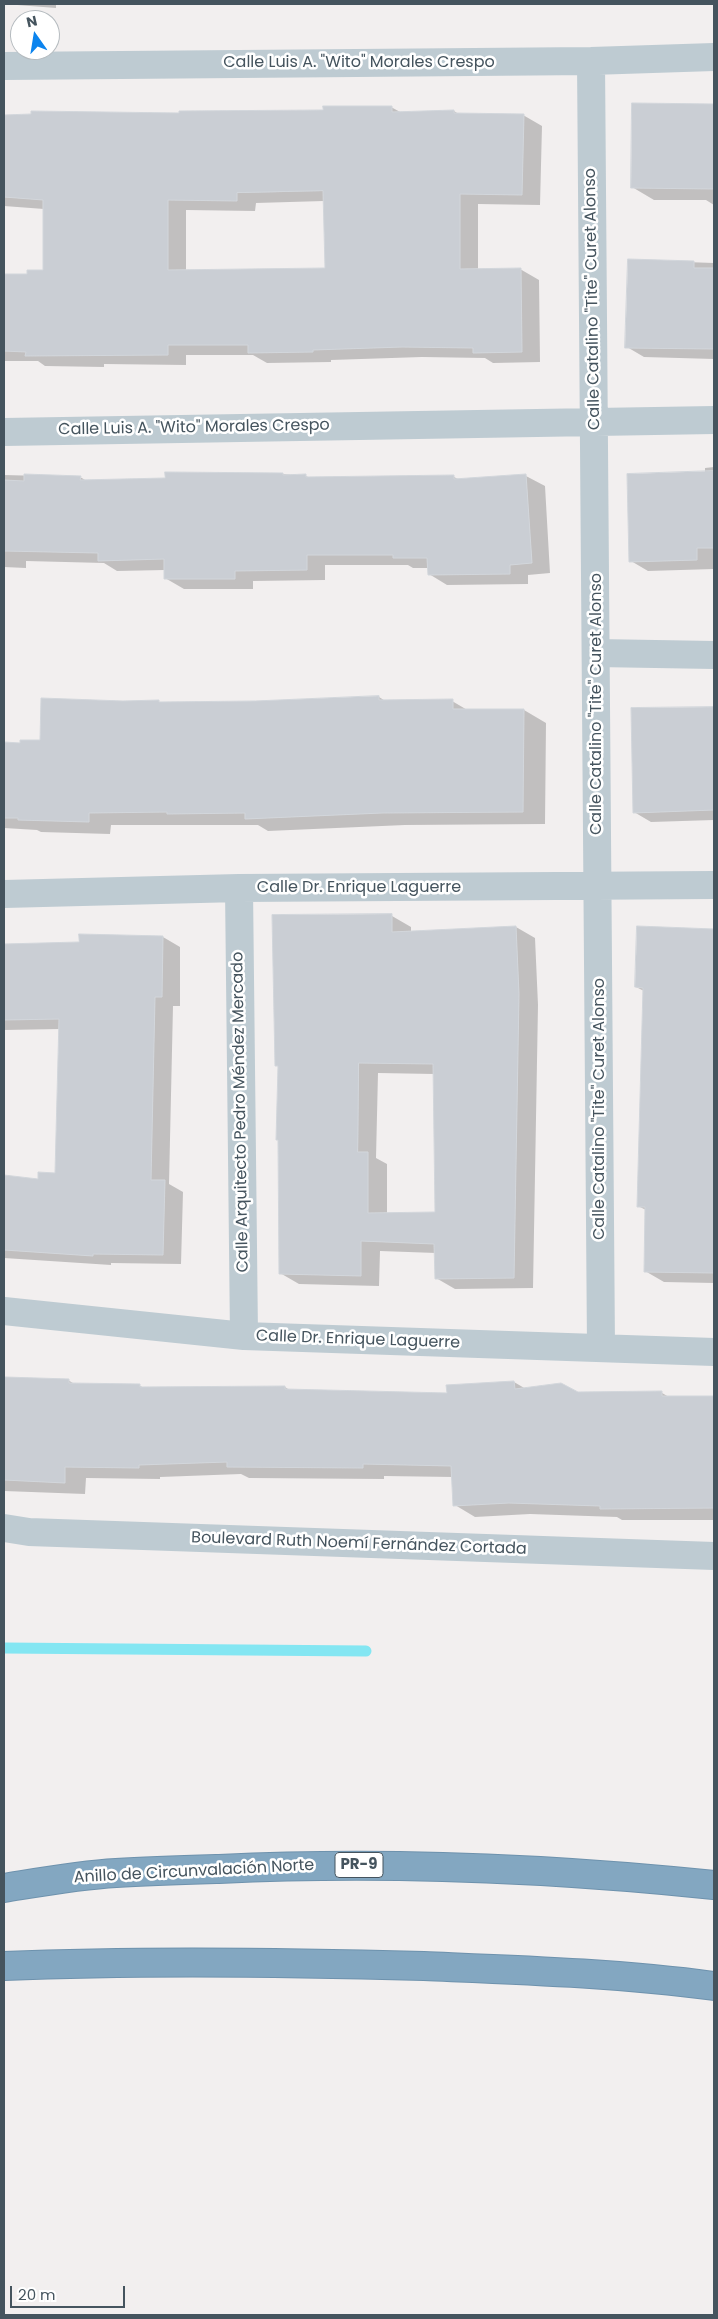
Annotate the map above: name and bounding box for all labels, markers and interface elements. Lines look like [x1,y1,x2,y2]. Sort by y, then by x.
north arrow [10,10,60,60]
text: N [24,10,39,32]
street label: Calle Luis A. "Wito" Morales Crespo [223,53,495,73]
street label: Calle Catalino "Tite" Curet Alonso [581,168,605,430]
street label: Calle Luis A. "Wito" Morales Crespo [58,416,330,440]
street label: Calle Catalino "Tite" Curet Alonso [587,573,607,835]
street label: Calle Dr. Enrique Laguerre [257,878,461,898]
street label: Calle Arquitecto Pedro Méndez Mercado [229,951,253,1273]
street label: Calle Catalino "Tite" Curet Alonso [590,978,610,1240]
street label: Calle Dr. Enrique Laguerre [256,1327,460,1353]
street label: Boulevard Ruth Noemí Fernández Cortada [191,1529,527,1559]
road number: PR-9 [335,1852,383,1878]
street label: Anillo de Circunvalación Norte [73,1856,315,1888]
scale bar [12,2276,128,2308]
text: 20 m [18,2284,56,2305]

